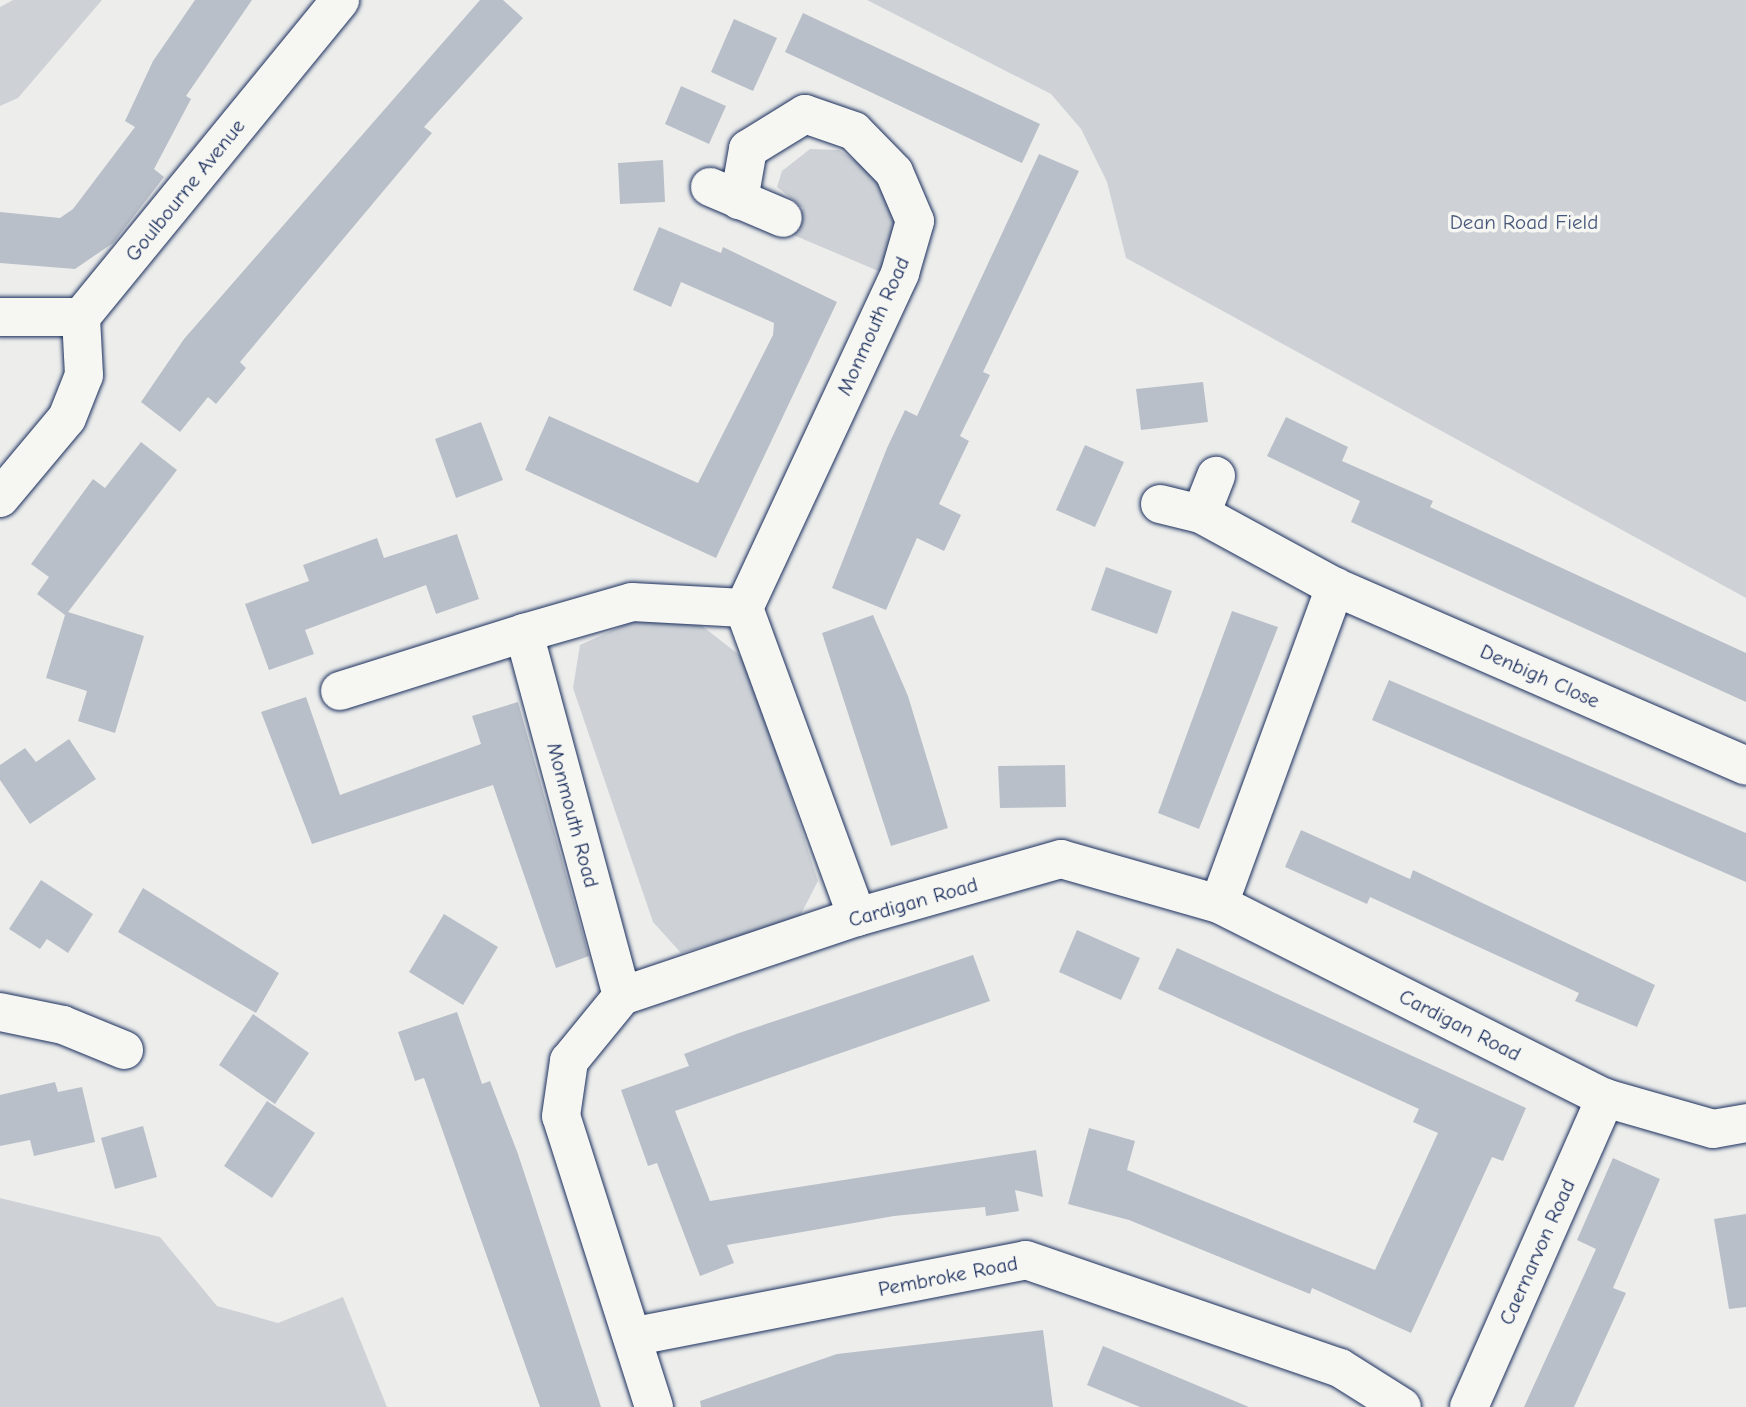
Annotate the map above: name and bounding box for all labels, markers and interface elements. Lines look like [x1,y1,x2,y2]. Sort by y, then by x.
street label: Goulbourne Avenue [120,114,250,266]
park label: Dean Road Field [1450,209,1598,235]
street label: Monmouth Road [831,253,915,399]
street label: Denbigh Close [1476,638,1604,714]
street label: Monmouth Road [542,740,604,890]
street label: Cardigan Road [845,872,981,932]
street label: Cardigan Road [1395,984,1525,1066]
street label: Caernarvon Road [1494,1175,1580,1329]
street label: Pembroke Road [876,1250,1020,1302]

